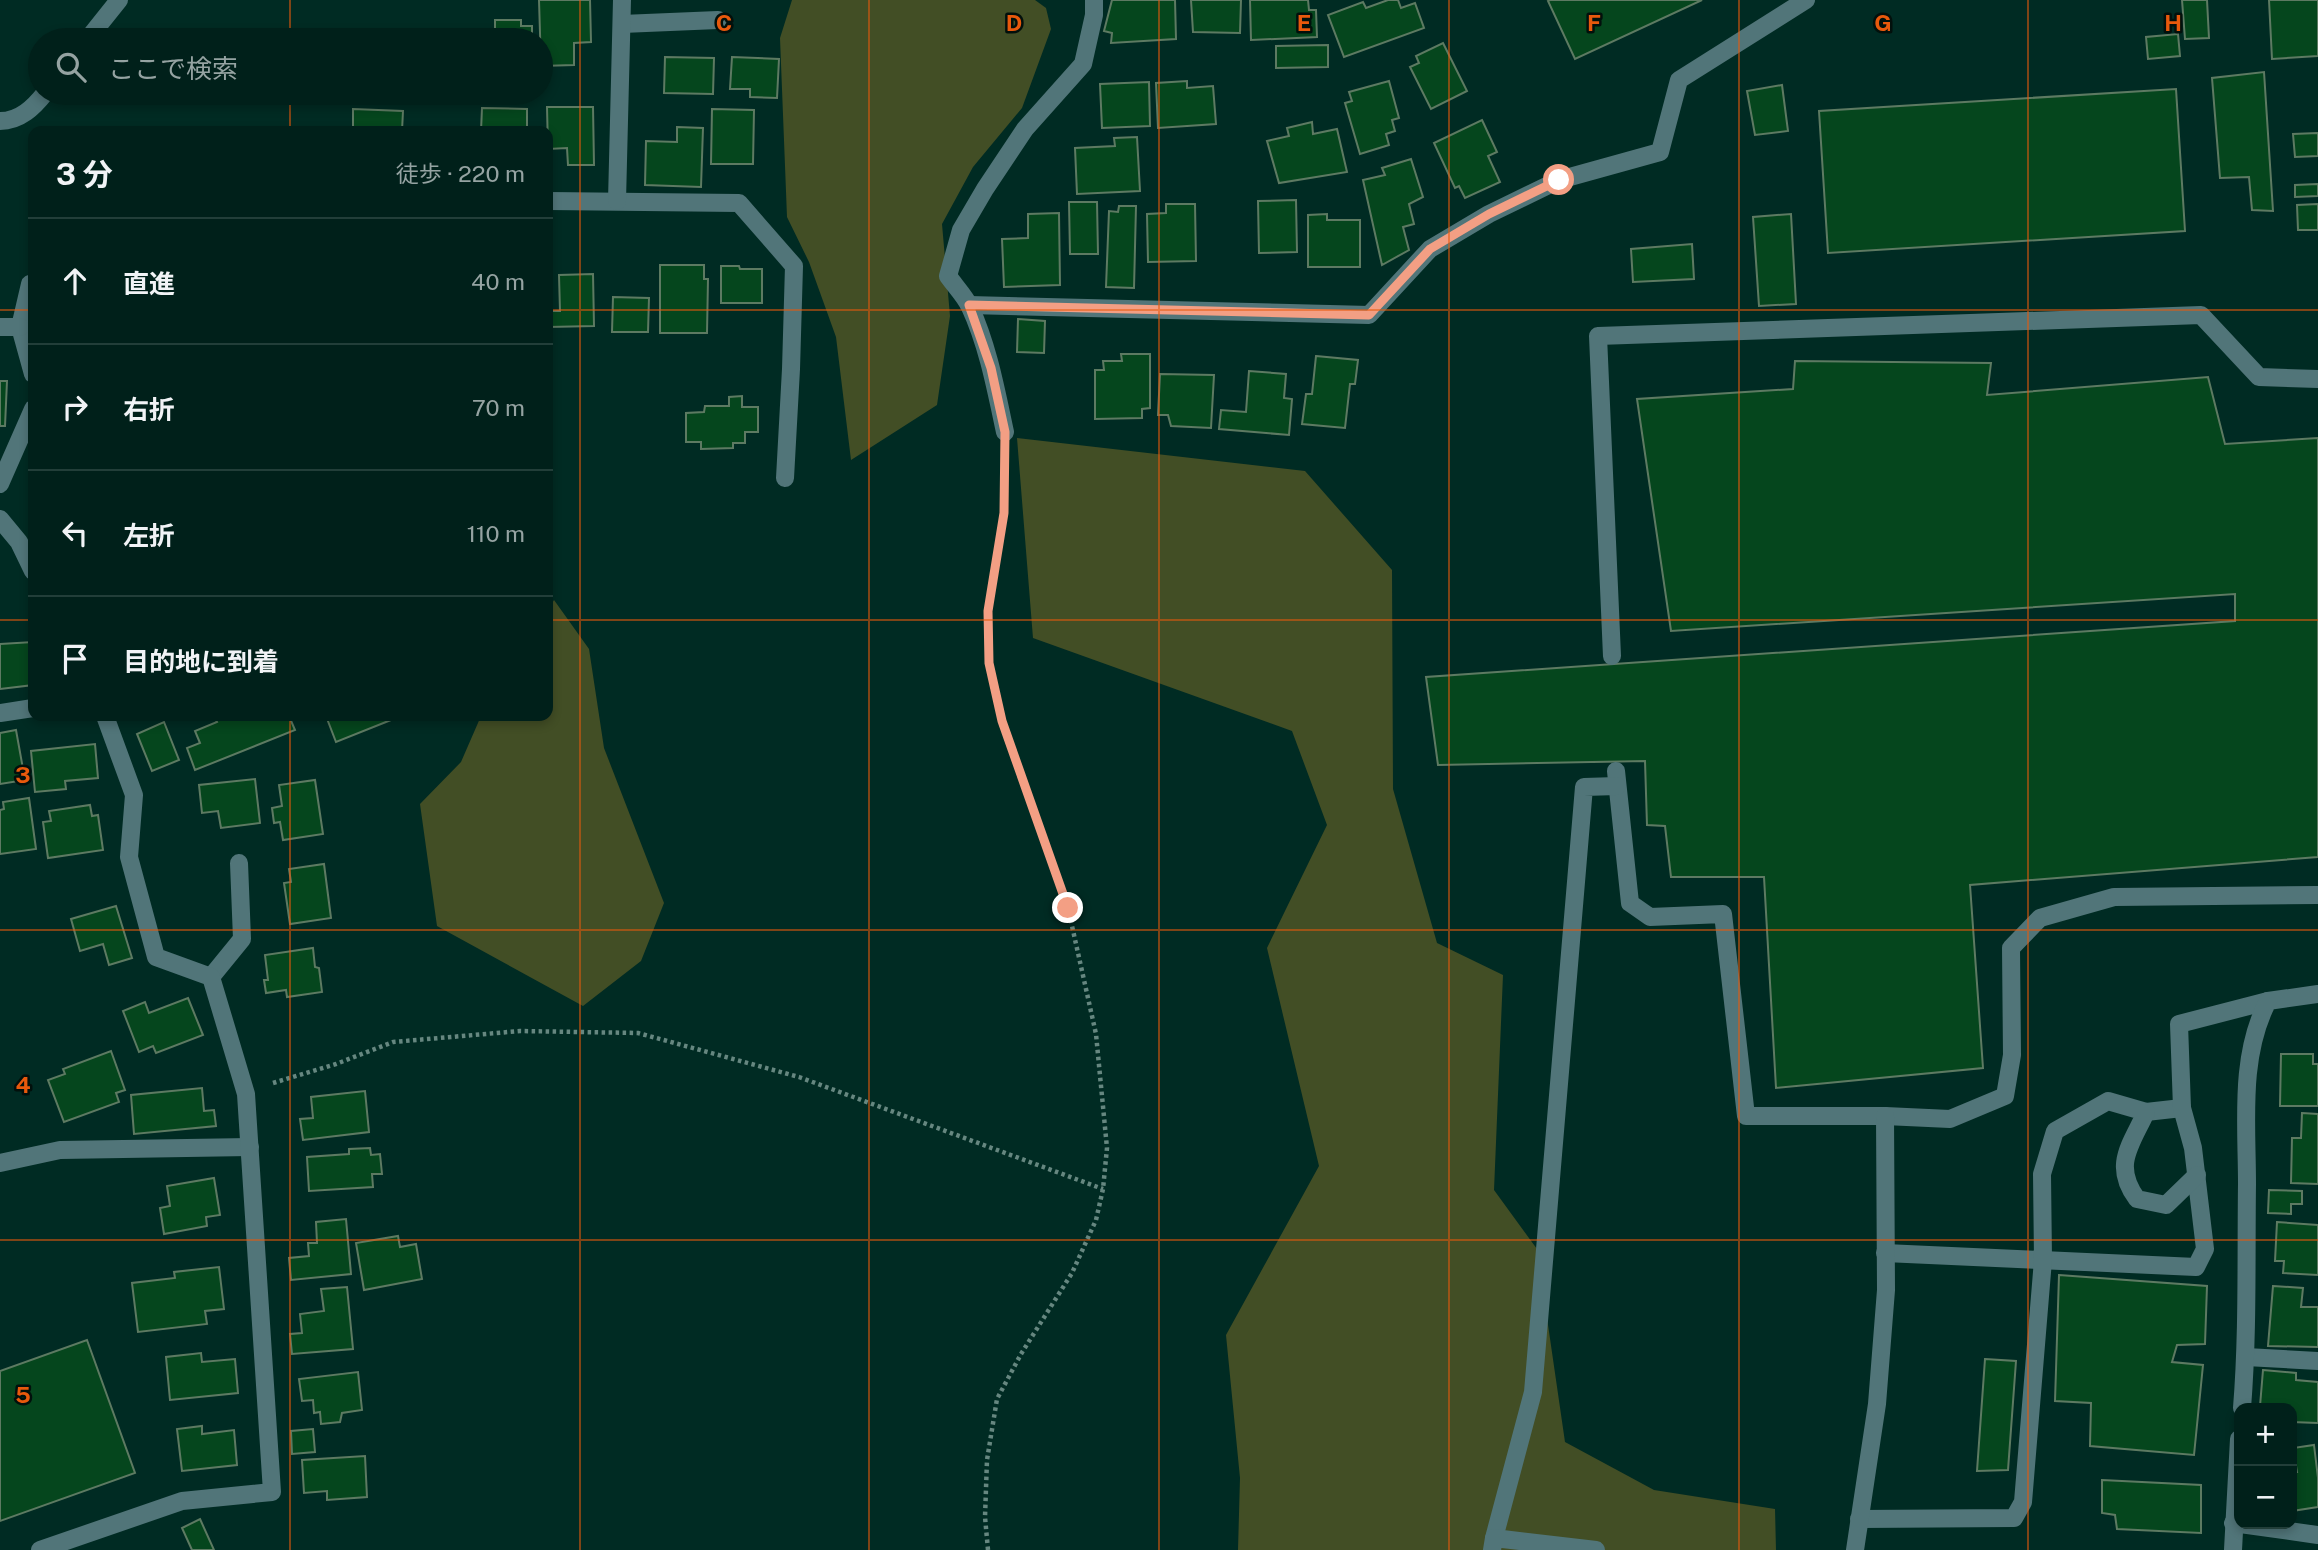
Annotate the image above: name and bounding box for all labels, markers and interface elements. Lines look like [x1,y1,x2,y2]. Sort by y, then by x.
text: C [716,9,732,36]
text: D [1006,9,1022,36]
text: E [1297,9,1311,36]
text: F [1587,9,1601,36]
text: G [1874,9,1892,36]
text: H [2164,9,2182,36]
search box [28,28,553,105]
icon: search [52,48,90,86]
text: ここで検索 [108,53,238,84]
text: 3 分 [56,156,113,192]
text: 徒歩 · 220 m [396,160,525,187]
route start [1543,164,1574,195]
icon: ahead [56,262,94,300]
text: 直進 [123,268,175,299]
text: 40 m [471,268,525,295]
icon: right [56,388,94,426]
text: 右折 [123,394,175,425]
text: 70 m [472,394,525,421]
icon: left [56,514,94,552]
text: 左折 [123,520,175,551]
text: 110 m [467,520,525,547]
icon: arrive [56,640,94,678]
text: 目的地に到着 [123,646,279,677]
text: 3 [15,761,31,788]
route end [1052,892,1083,923]
text: 4 [15,1071,31,1098]
text: 5 [15,1381,31,1408]
map controls [2234,1403,2297,1529]
button: + [2234,1403,2297,1466]
button: − [2234,1466,2297,1529]

